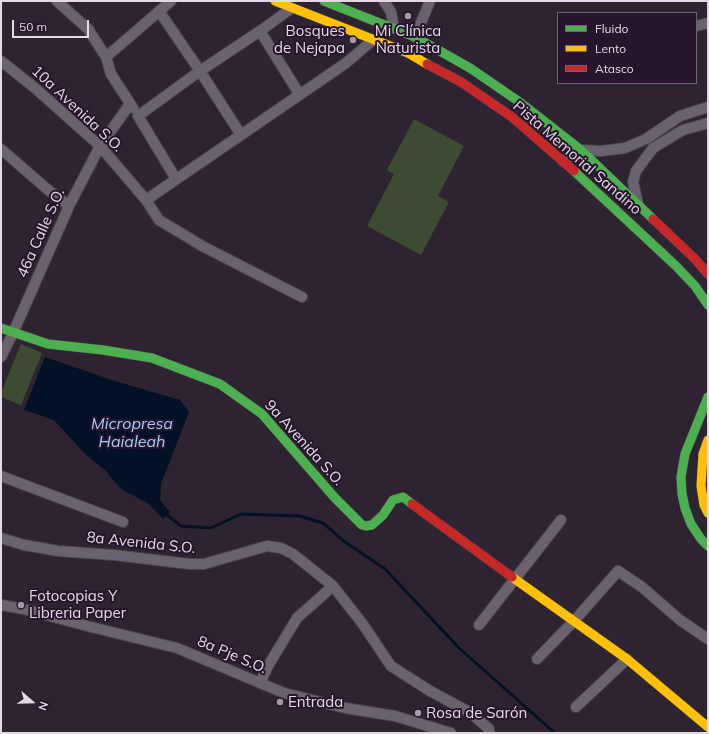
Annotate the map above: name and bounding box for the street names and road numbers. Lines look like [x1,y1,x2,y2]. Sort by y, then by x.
street label: 10a Avenida S.O. [28,62,126,156]
street label: Pista Memorial Sandino [509,97,645,219]
street label: 46a Calle S.O. [13,186,69,280]
street label: 9a Avenida S.O. [261,396,347,490]
street label: 8a Avenida S.O. [86,528,196,558]
street label: 8a Pje S.O. [194,632,270,678]

